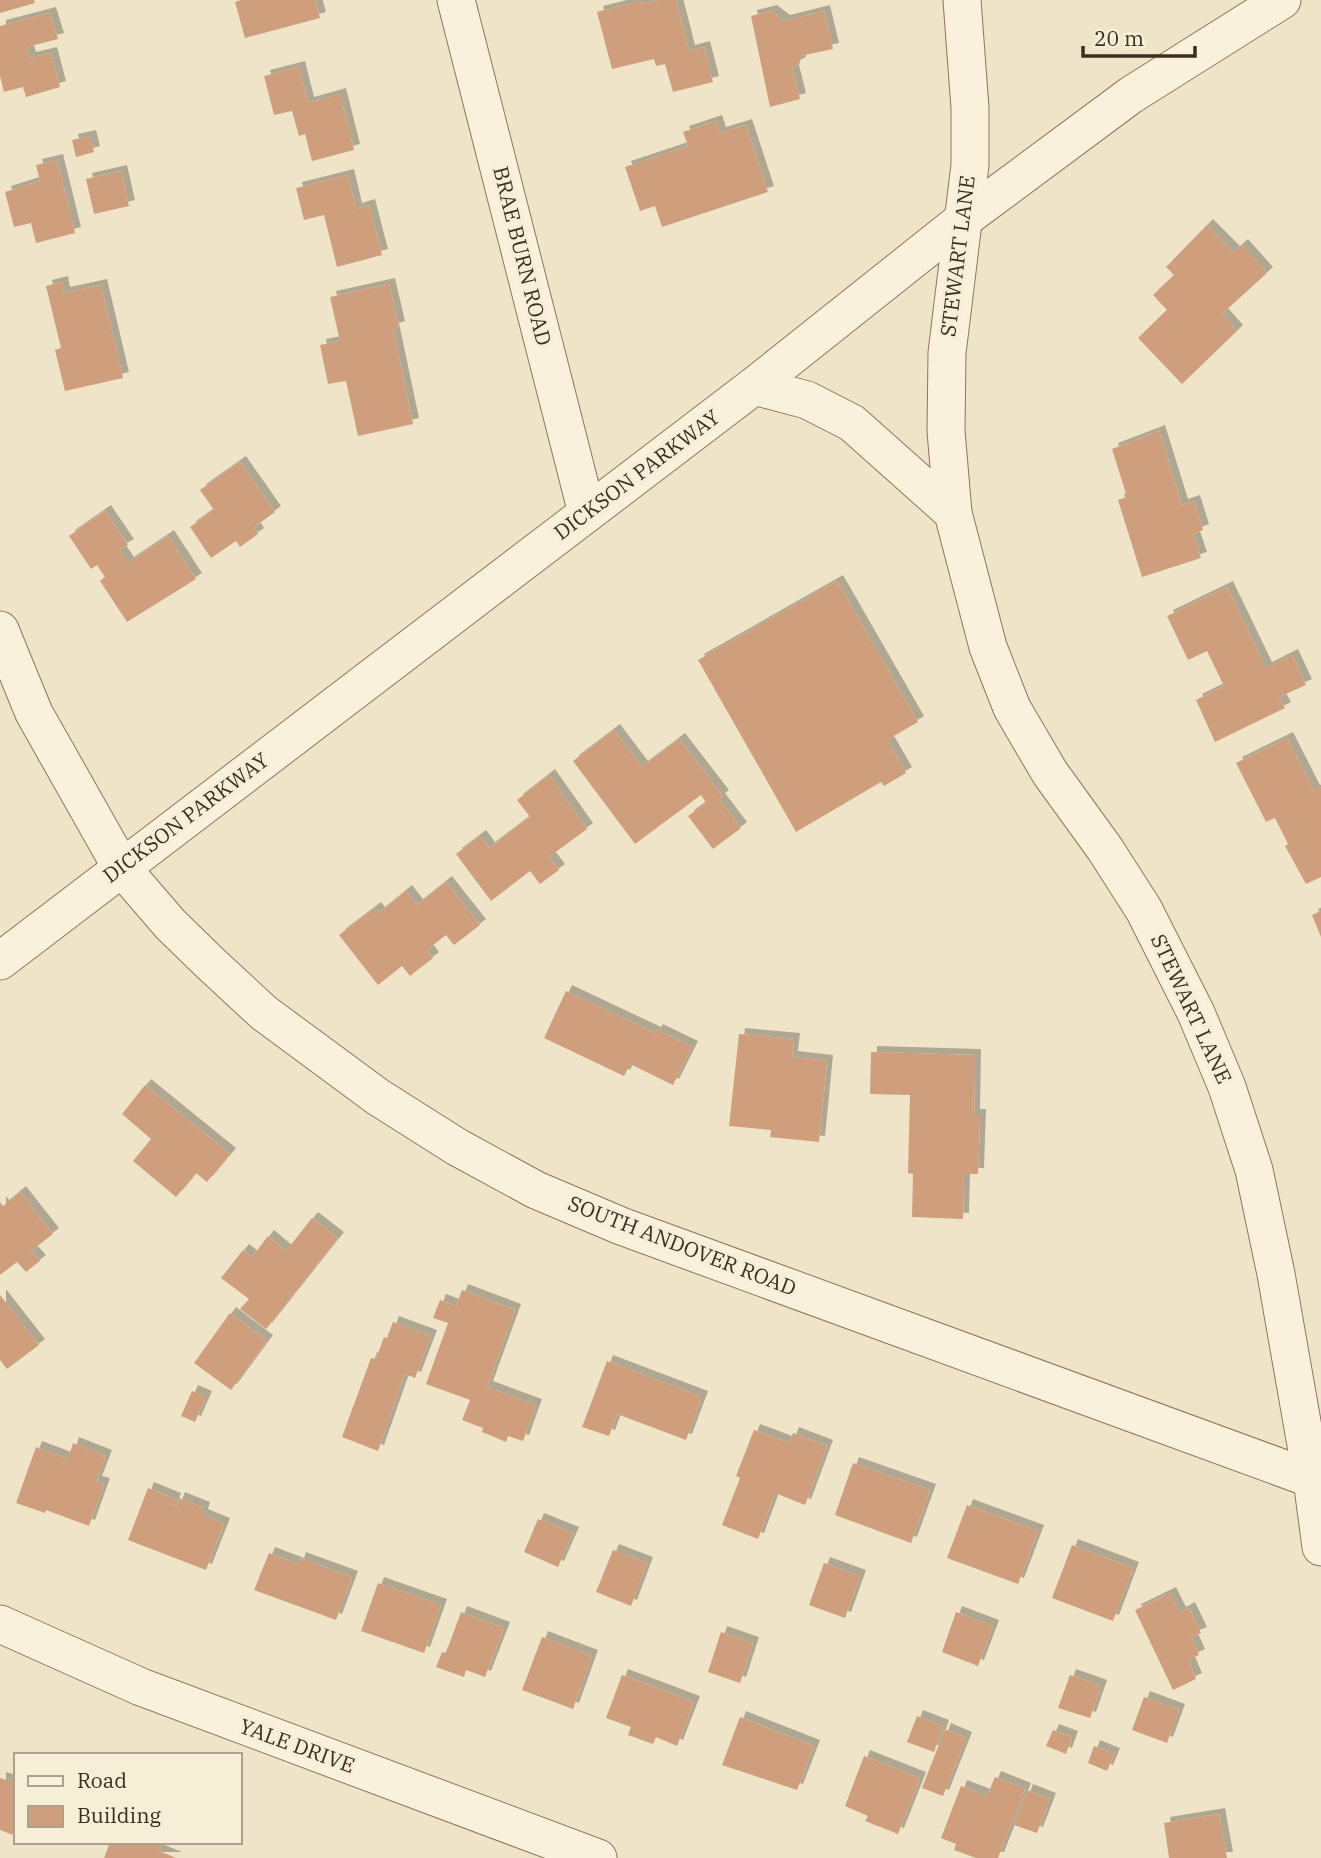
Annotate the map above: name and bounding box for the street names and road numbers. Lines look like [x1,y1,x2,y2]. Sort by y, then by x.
street label: BRAE BURN ROAD [487,163,559,348]
street label: STEWART LANE [933,174,981,338]
street label: DICKSON PARKWAY [548,403,725,546]
street label: DICKSON PARKWAY [97,746,274,889]
street label: STEWART LANE [1145,929,1239,1088]
street label: SOUTH ANDOVER ROAD [564,1189,800,1302]
street label: YALE DRIVE [236,1711,359,1779]

